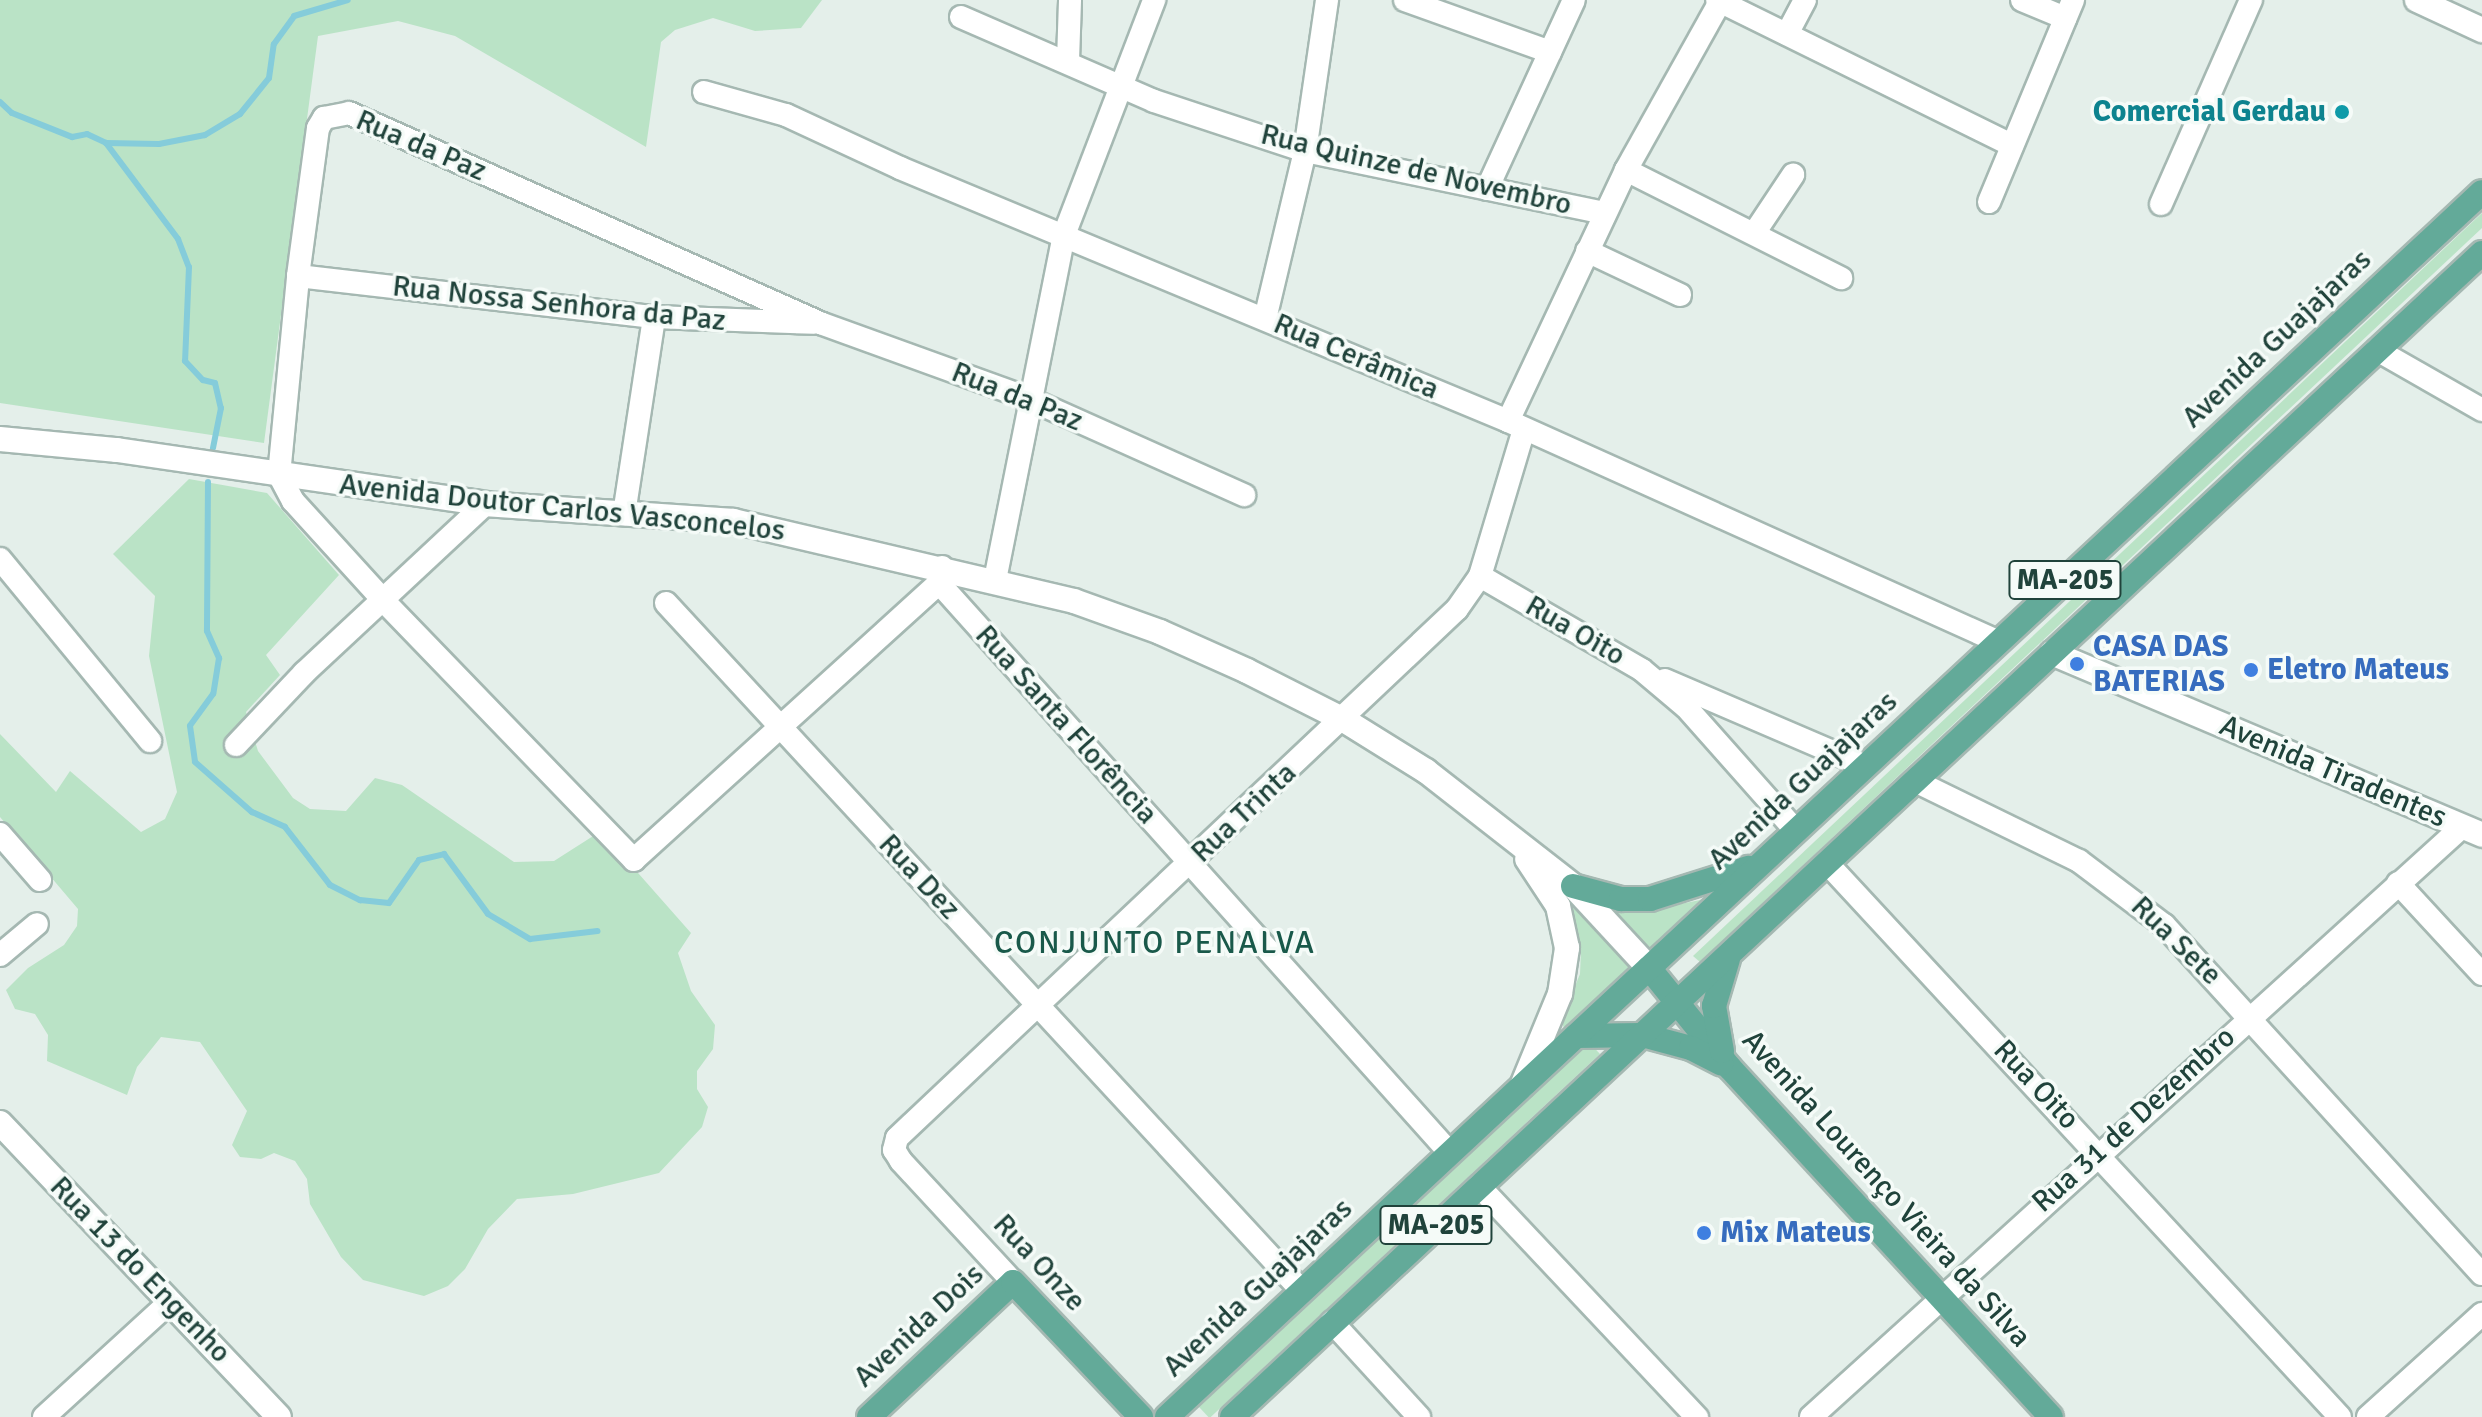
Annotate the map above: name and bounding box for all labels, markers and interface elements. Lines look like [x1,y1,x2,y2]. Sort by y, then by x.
place label: Comercial Gerdau [2093,94,2326,130]
street label: Rua da Paz [350,102,492,190]
marker: Comercial Gerdau [2333,103,2351,121]
street label: Rua Quinze de Novembro [1257,117,1575,223]
street label: Avenida Guajajaras [2175,242,2379,436]
street label: Rua Nossa Senhora da Paz [391,269,727,339]
street label: Rua Cerâmica [1268,306,1444,408]
street label: Rua da Paz [946,354,1088,440]
street label: Avenida Doutor Carlos Vasconcelos [337,467,787,549]
road number: MA-205 [2007,556,2123,604]
street label: Rua Oito [1519,588,1631,674]
street label: Rua Santa Florência [967,618,1165,832]
place label: CASA DAS BATERIAS [2093,629,2228,700]
place label: Eletro Mateus [2267,652,2449,688]
marker: CASA DAS BATERIAS [2068,655,2086,673]
marker: Eletro Mateus [2242,661,2260,679]
street label: Avenida Guajajaras [1701,684,1905,878]
street label: Avenida Tiradentes [2214,708,2452,836]
street label: Rua Trinta [1184,755,1304,871]
street label: Rua Dez [871,827,967,927]
street label: Rua Sete [2123,889,2229,993]
district label: CONJUNTO PENALVA [994,924,1316,962]
street label: Rua 31 de Dezembro [2025,1020,2243,1220]
street label: Avenida Lourenço Vieira da Silva [1734,1023,2038,1355]
street label: Rua Oito [1986,1033,2086,1137]
street label: Rua 13 do Engenho [42,1169,238,1371]
street label: Avenida Guajajaras [1156,1191,1360,1385]
road number: MA-205 [1378,1201,1494,1249]
street label: Rua Onze [985,1207,1093,1319]
place label: Mix Mateus [1720,1215,1871,1251]
marker: Mix Mateus [1695,1224,1713,1242]
street label: Avenida Dois [847,1257,991,1395]

